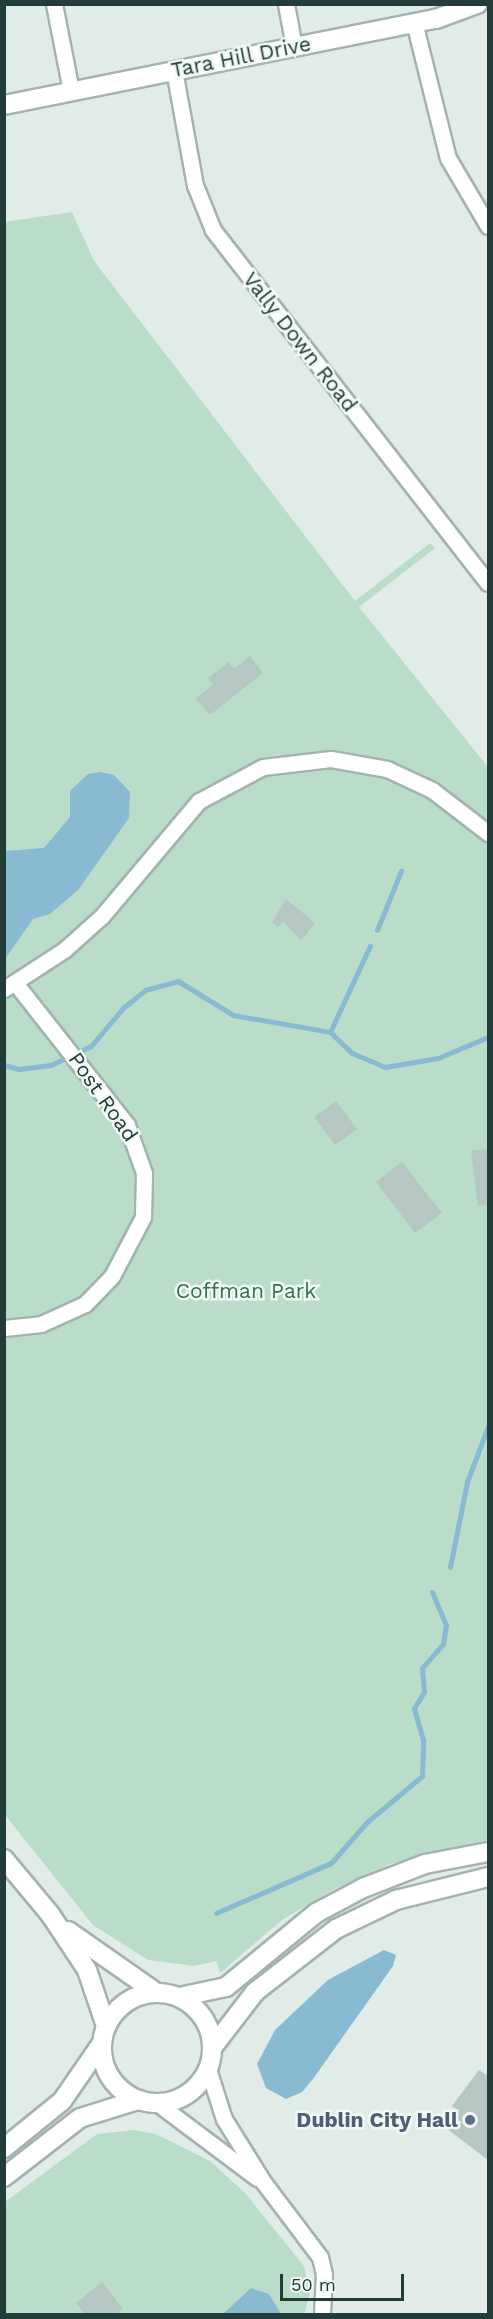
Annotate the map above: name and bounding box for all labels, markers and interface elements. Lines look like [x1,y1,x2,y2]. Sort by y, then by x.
street label: Tara Hill Drive [168,31,314,83]
street label: Vally Down Road [237,267,363,417]
street label: Post Road [63,1047,143,1147]
park label: Coffman Park [176,1278,316,1304]
place label: Dublin City Hall [296,2107,458,2133]
marker: Dublin City Hall [463,2113,477,2127]
scale bar [283,2262,408,2300]
text: 50 m [291,2274,336,2295]

